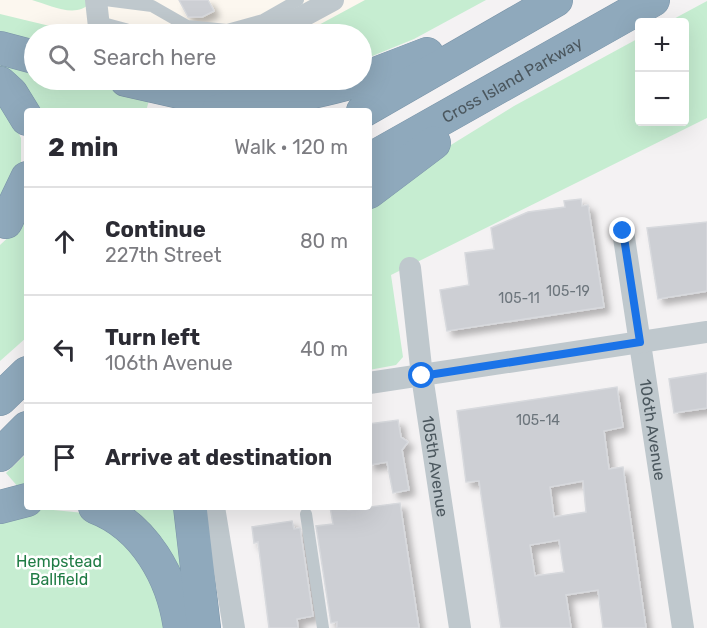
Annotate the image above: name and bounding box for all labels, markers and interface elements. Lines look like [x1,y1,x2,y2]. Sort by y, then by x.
map controls [635,18,689,126]
button: + [635,18,689,72]
search box [24,24,372,90]
street label: Cross Island Parkway [439,33,586,127]
icon: search [45,41,78,74]
text: Search here [93,44,216,71]
button: − [635,72,689,126]
text: 2 min [48,132,118,163]
text: Walk · 120 m [234,135,348,159]
text: Continue [105,216,206,243]
route end [609,217,635,243]
icon: ahead [48,225,81,258]
text: 80 m [300,229,348,253]
text: 227th Street [105,243,221,267]
house number: 105-19 [546,283,590,300]
house number: 105-11 [498,290,540,307]
text: Turn left [105,324,200,351]
icon: left [48,333,81,366]
text: 40 m [300,337,348,361]
text: 106th Avenue [105,351,233,375]
route start [408,362,434,388]
street label: 106th Avenue [636,378,670,482]
house number: 105-14 [516,412,560,429]
street label: 105th Avenue [418,414,452,518]
icon: arrive [48,441,81,474]
text: Arrive at destination [105,444,332,471]
park label: Hempstead Ballfield [16,552,102,589]

